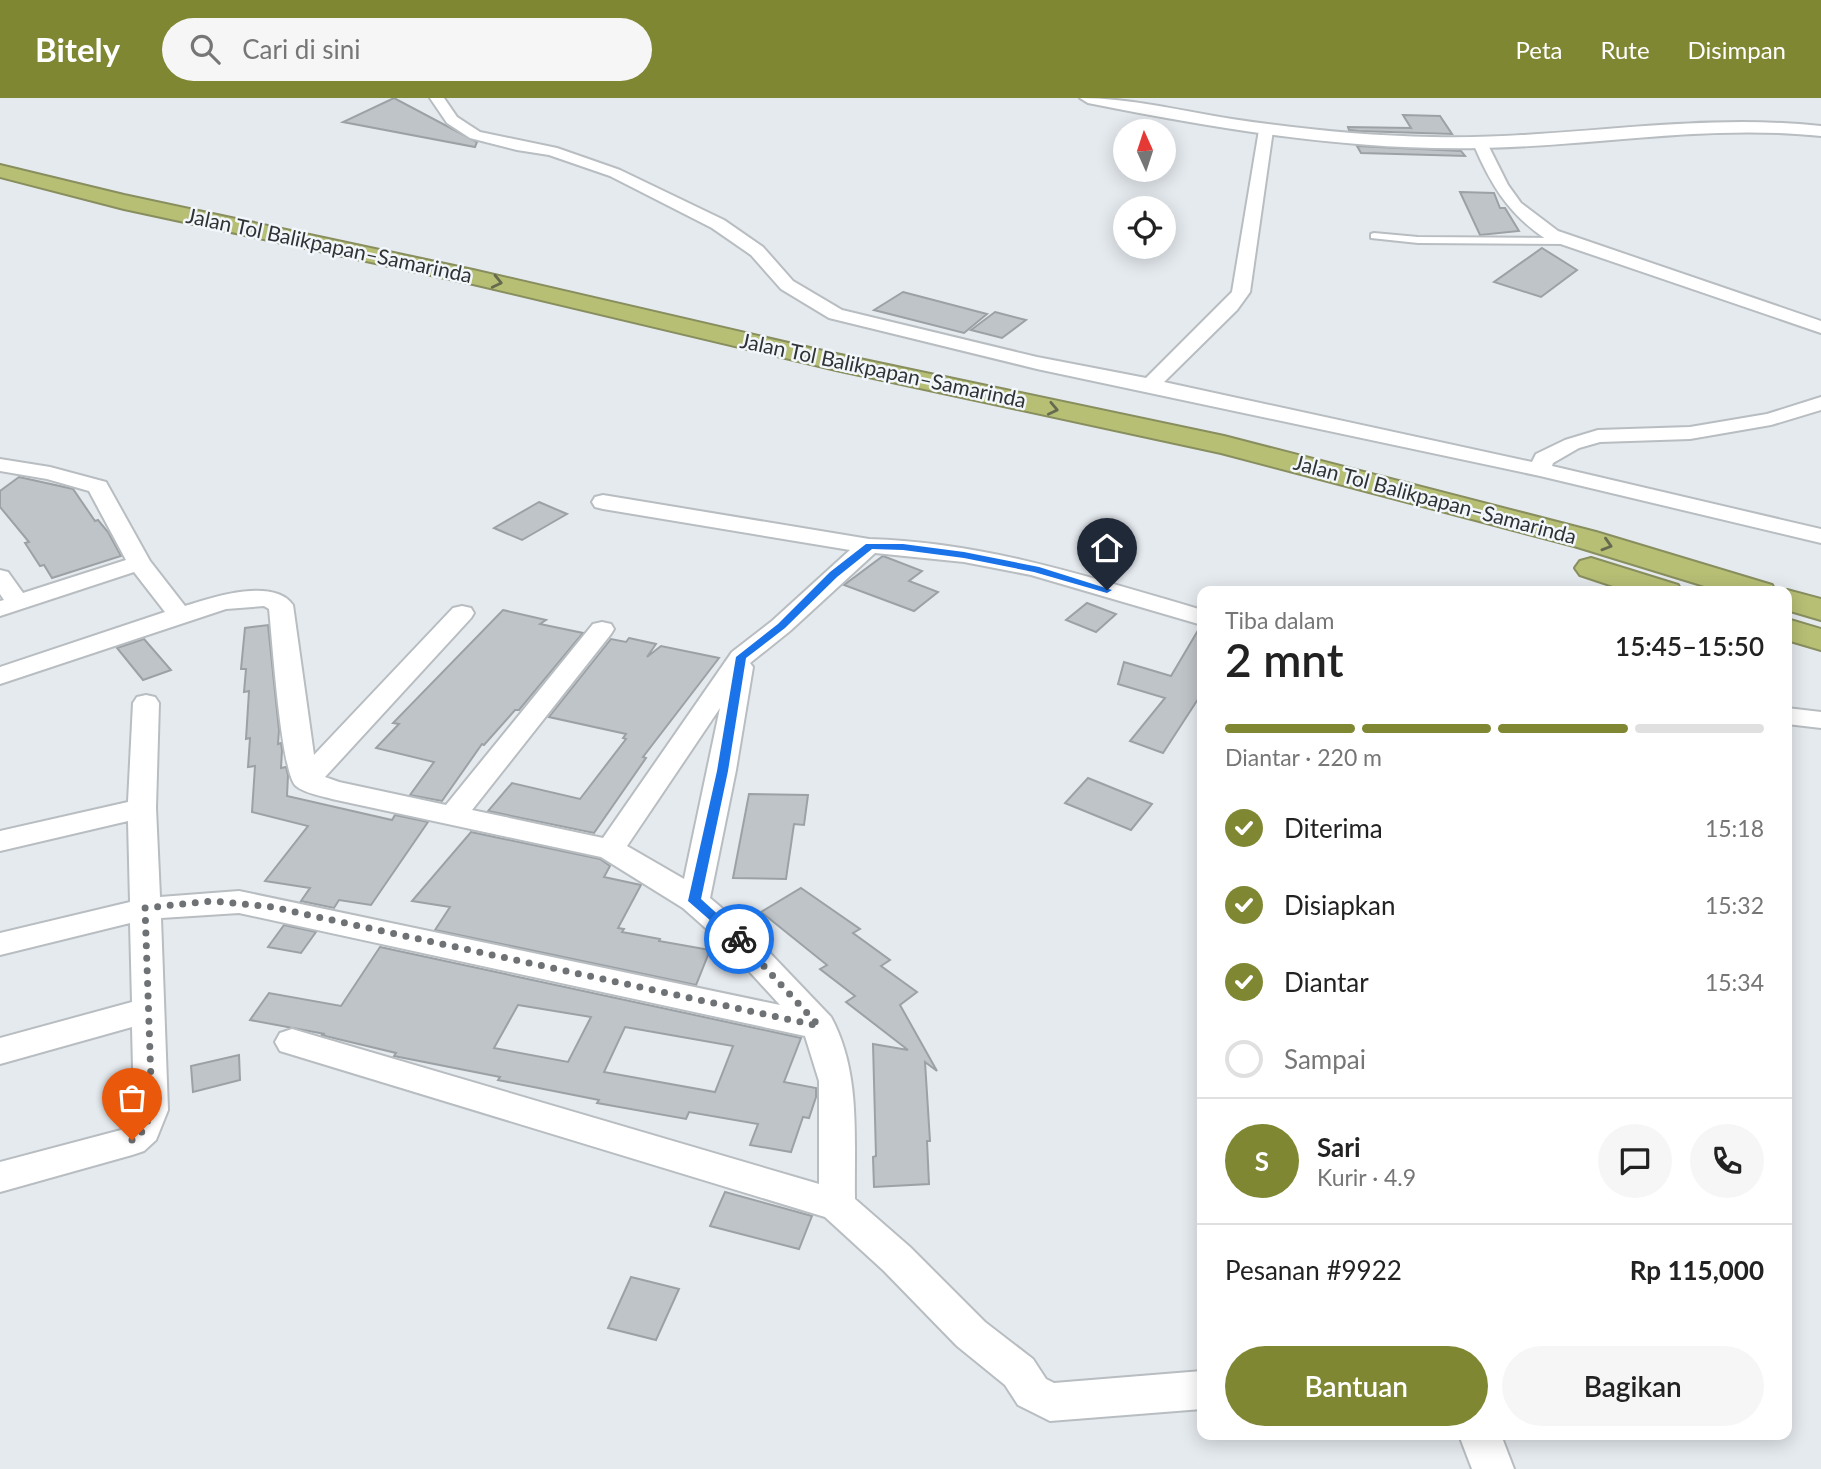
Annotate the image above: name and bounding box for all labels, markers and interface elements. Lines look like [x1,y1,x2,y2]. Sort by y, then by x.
search box [162,18,652,81]
text: Bitely [35,29,120,69]
icon: search [186,30,224,68]
text: Cari di sini [242,33,361,65]
text: Peta [1516,35,1562,64]
text: Rute [1600,35,1650,64]
text: Disimpan [1688,35,1786,64]
north arrow [1113,119,1176,182]
map controls [1113,119,1176,259]
button: locate [1113,196,1176,259]
street label: Jalan Tol Balikpapan–Samarinda [184,202,475,287]
one-way arrow [491,274,503,289]
street label: Jalan Tol Balikpapan–Samarinda [738,327,1029,412]
one-way arrow [1047,400,1059,415]
street label: Jalan Tol Balikpapan–Samarinda [1291,449,1579,548]
pin [1077,518,1137,590]
icon: home [1088,529,1126,567]
one-way arrow [1601,537,1613,552]
text: Tiba dalam [1225,606,1334,634]
text: 15:45–15:50 [1615,630,1764,662]
text: 2 mnt [1225,632,1344,687]
text: Diantar · 220 m [1225,743,1382,771]
icon: check [1225,809,1263,847]
text: Diterima [1284,812,1383,844]
text: 15:18 [1705,814,1764,842]
icon: check [1225,886,1263,924]
text: Disiapkan [1284,889,1395,921]
text: 15:32 [1705,891,1764,919]
courier [704,904,774,974]
icon: bike [720,920,758,958]
icon: check [1225,963,1263,1001]
text: Diantar [1284,966,1369,998]
text: 15:34 [1705,968,1764,996]
text: Sampai [1284,1043,1366,1075]
pin [102,1068,162,1140]
icon: bag [113,1079,151,1117]
button: chat [1598,1124,1672,1198]
button: phone [1690,1124,1764,1198]
text: Sari [1317,1131,1361,1163]
text: S [1255,1145,1269,1177]
text: Kurir · 4.9 [1317,1163,1416,1191]
text: Pesanan #9922 [1225,1254,1402,1286]
text: Rp 115,000 [1630,1254,1764,1286]
button: Bantuan [1225,1346,1488,1426]
button: Bagikan [1502,1346,1764,1426]

